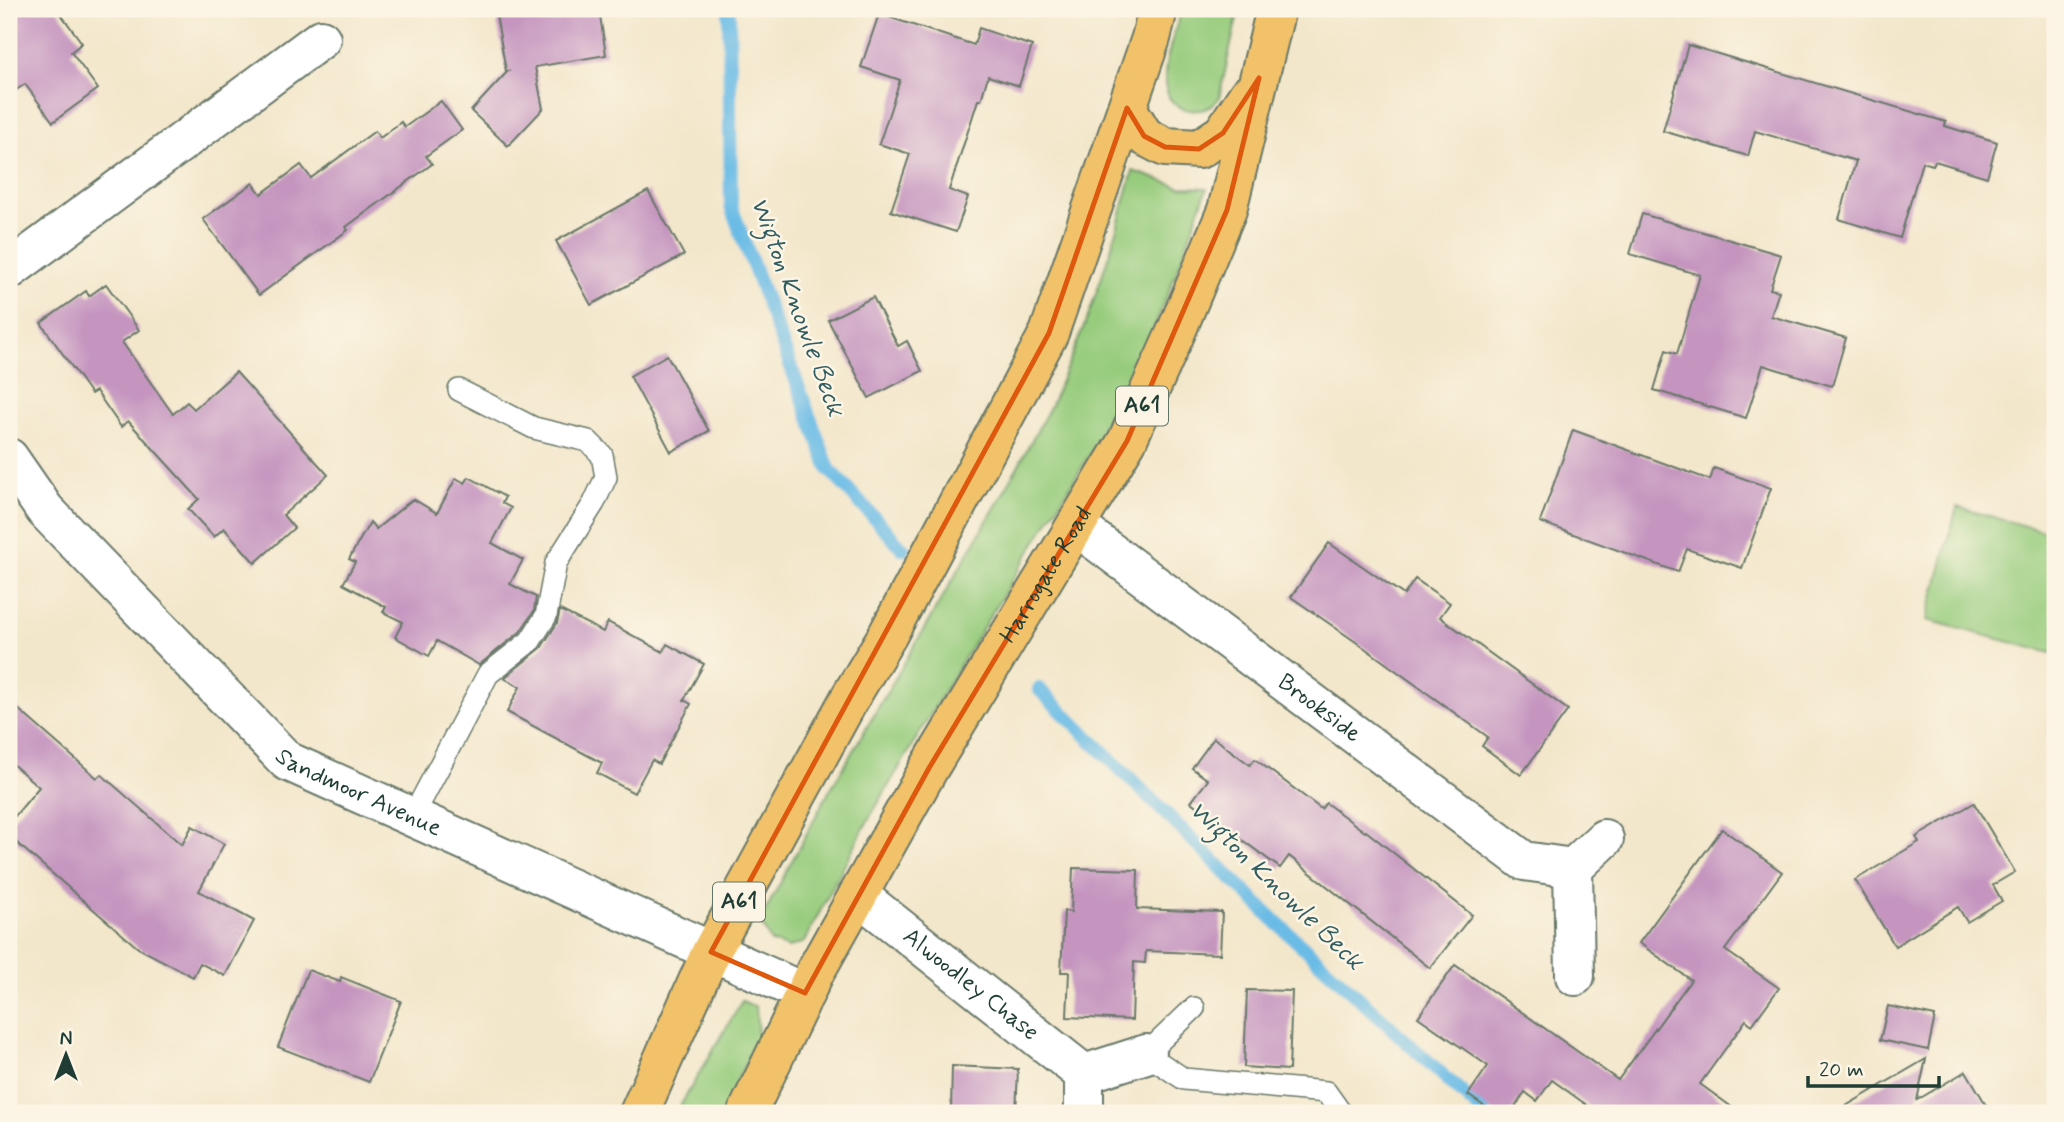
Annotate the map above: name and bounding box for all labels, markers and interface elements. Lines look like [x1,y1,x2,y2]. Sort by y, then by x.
water label: Wigton Knowle Beck [739,193,853,423]
road number: A61 [1116,386,1168,426]
street label: Harrogate Road [993,501,1099,649]
street label: Brookside [1271,667,1368,749]
street label: Sandmoor Avenue [268,742,447,844]
water label: Wigton Knowle Beck [1179,794,1372,981]
road number: A61 [713,882,765,922]
street label: Alwoodley Chase [896,921,1045,1048]
north arrow [32,1020,102,1090]
text: N [60,1027,72,1052]
scale bar [1808,1045,1940,1089]
text: 20 m [1819,1056,1864,1084]

